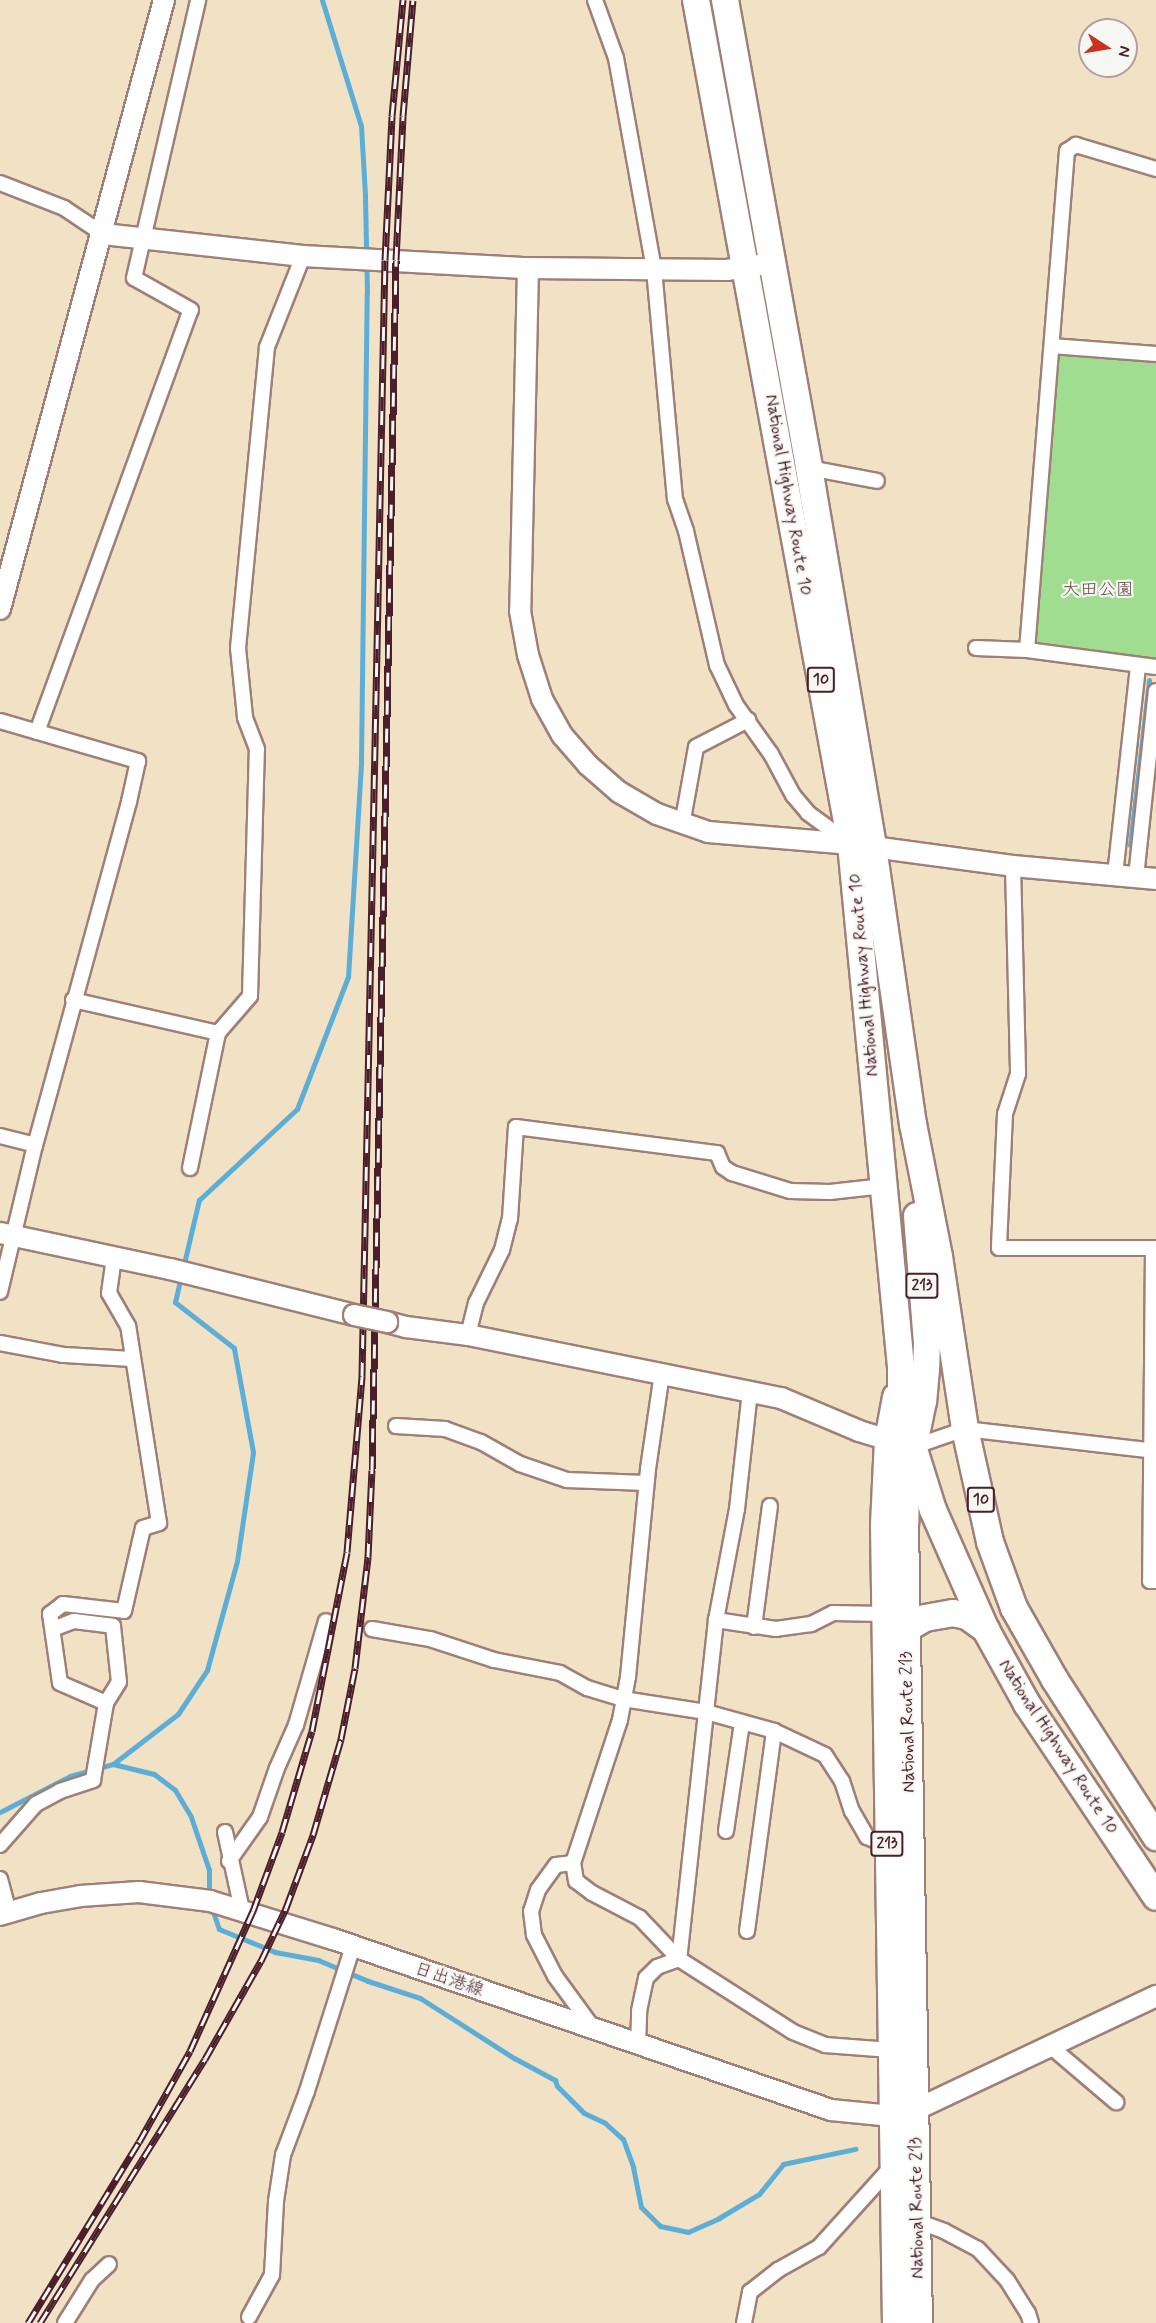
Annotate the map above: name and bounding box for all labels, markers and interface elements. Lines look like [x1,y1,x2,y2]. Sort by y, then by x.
north arrow [1078,18,1138,78]
text: N [1113,44,1136,59]
street label: National Highway Route 10 [760,396,816,594]
park label: 大田公園 [1062,579,1134,601]
road number: 10 [806,667,836,693]
street label: National Highway Route 10 [845,876,883,1074]
road number: 213 [904,1273,940,1299]
road number: 10 [966,1487,996,1513]
street label: National Route 213 [896,1654,920,1790]
street label: National Highway Route 10 [995,1658,1121,1836]
road number: 213 [869,1831,905,1857]
street label: 日出港線 [411,1958,487,2002]
street label: National Route 213 [905,2140,929,2276]

